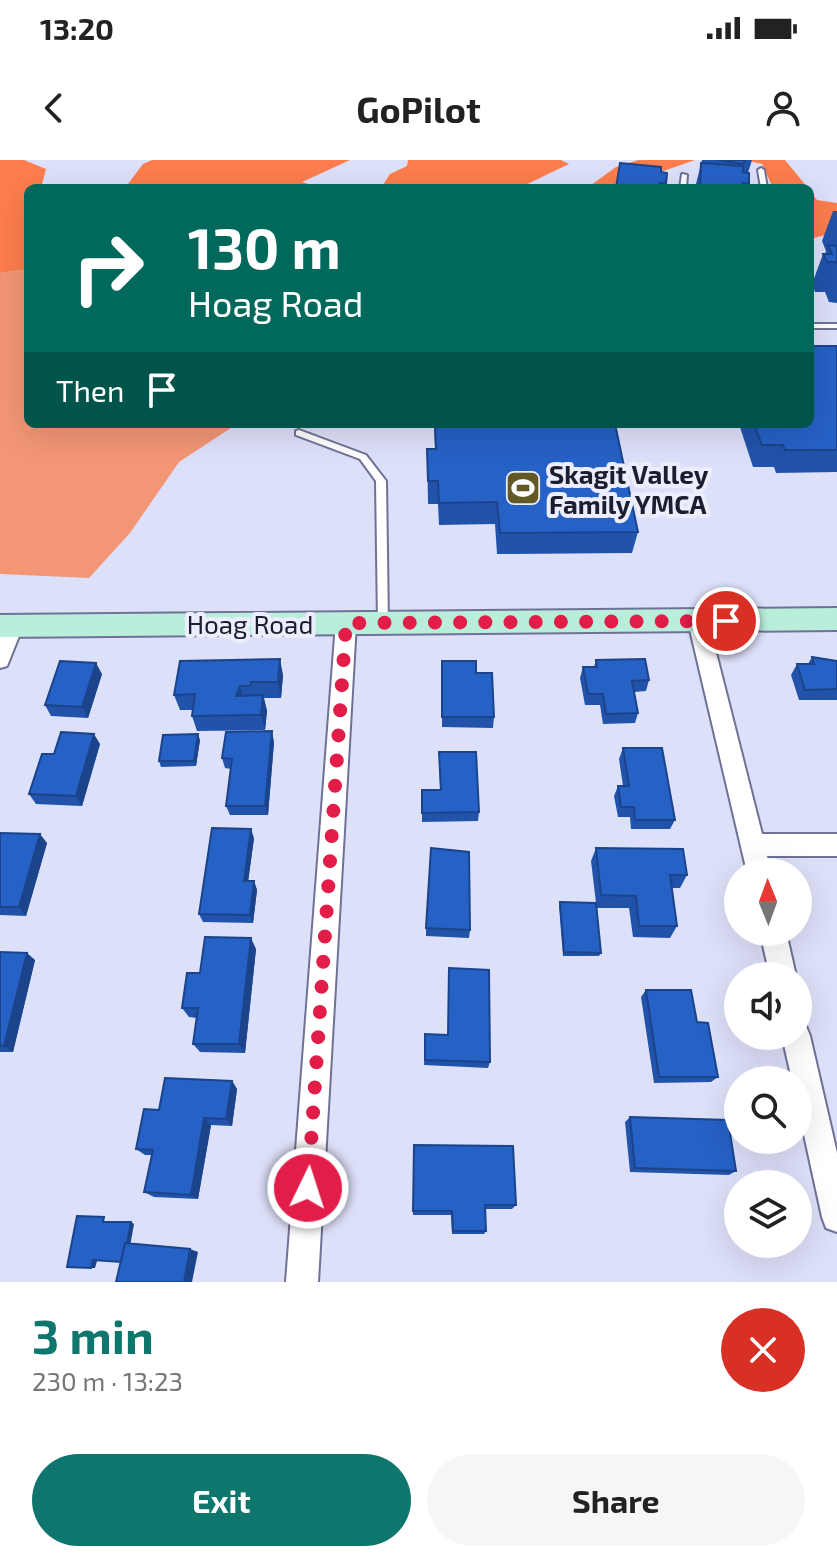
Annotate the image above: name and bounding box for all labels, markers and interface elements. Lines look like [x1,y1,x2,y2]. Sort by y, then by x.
text: 13:20 [40,10,114,46]
icon: back [32,86,76,130]
icon: person [761,86,805,130]
text: GoPilot [356,87,481,130]
text: 130 m [188,213,341,280]
icon: right [56,216,160,320]
text: Hoag Road [188,281,363,324]
icon: arrive [140,368,184,412]
text: Then [56,372,124,408]
place label: Skagit Valley Family YMCA [549,458,709,520]
sports icon: Skagit Valley Family YMCA [504,469,542,507]
pin [692,587,760,655]
icon: arrive [704,599,748,643]
street label: Hoag Road [187,608,313,639]
north arrow [724,858,812,946]
map controls [724,858,812,1258]
button: sound [724,962,812,1050]
button: search [724,1066,812,1154]
position arrow [266,1146,350,1230]
button: layers [724,1170,812,1258]
text: 3 min [32,1306,154,1364]
button: close [721,1308,805,1392]
text: 230 m · 13:23 [32,1365,183,1396]
button: Exit [32,1454,411,1546]
button: Share [427,1454,805,1546]

